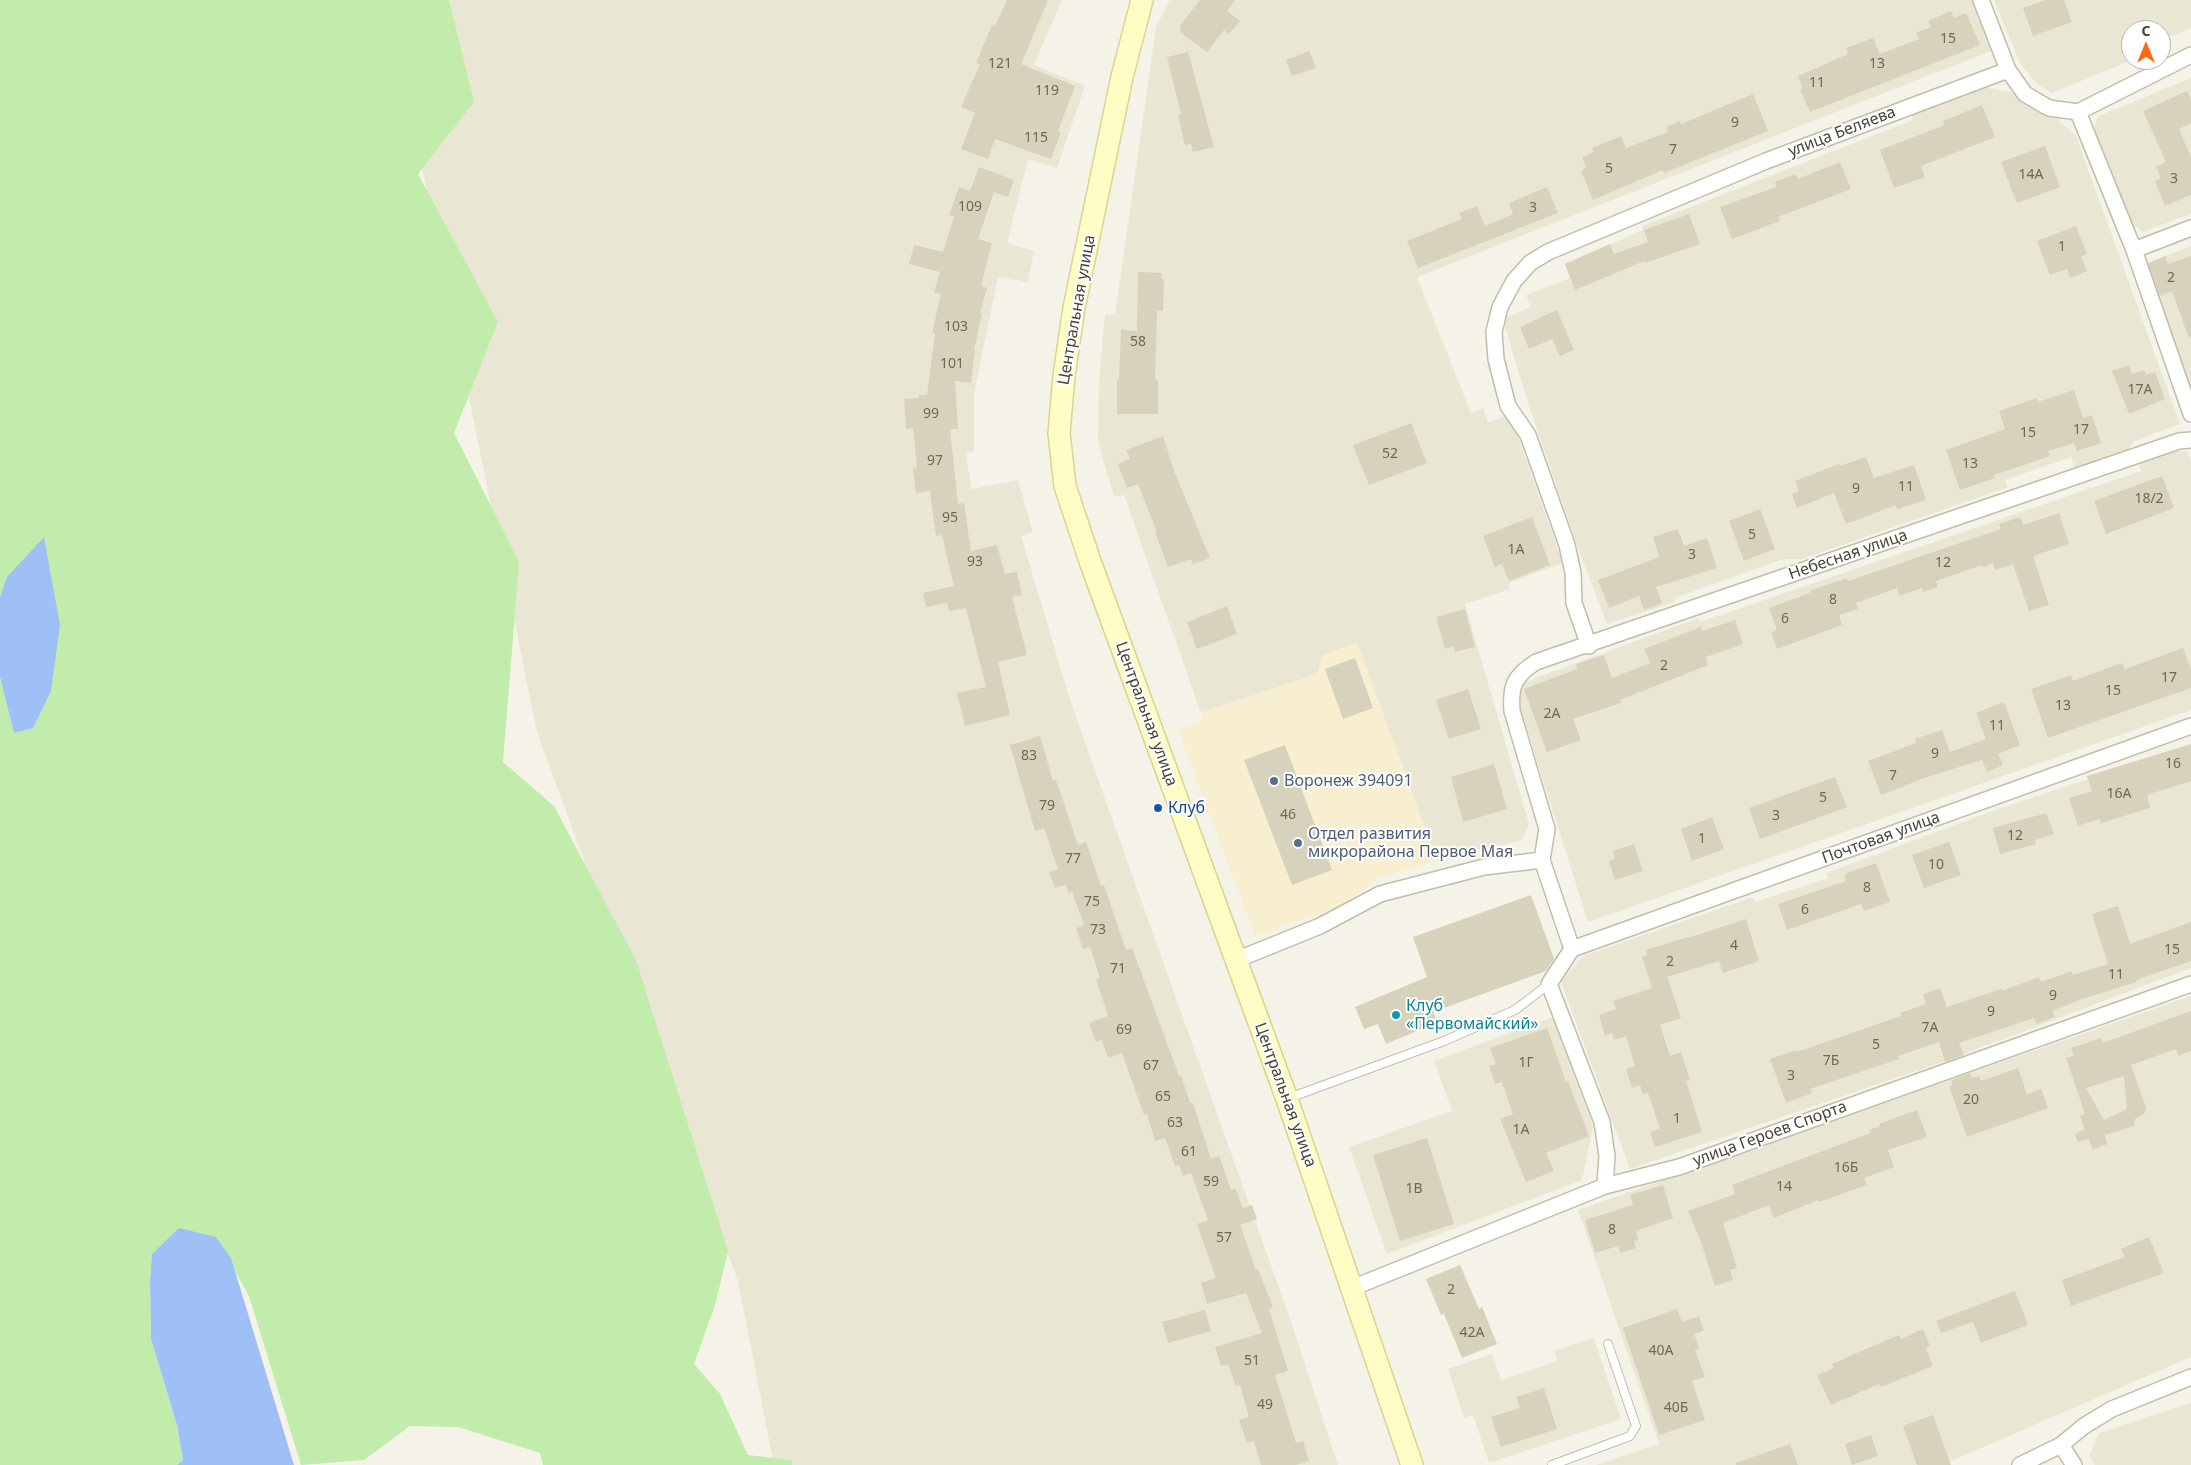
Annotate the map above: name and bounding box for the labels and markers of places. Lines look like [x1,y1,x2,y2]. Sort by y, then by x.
place label: Воронеж 394091 [1284,771,1413,791]
marker: Воронеж 394091 [1268,775,1280,787]
place label: Клуб [1168,798,1205,818]
marker: Клуб [1152,802,1164,814]
place label: Отдел развития микрорайона Первое Мая [1308,824,1513,862]
marker: Отдел развития микрорайона Первое Мая [1292,837,1304,849]
place label: Клуб «Первомайский» [1406,996,1538,1034]
marker: Клуб «Первомайский» [1390,1009,1402,1021]

